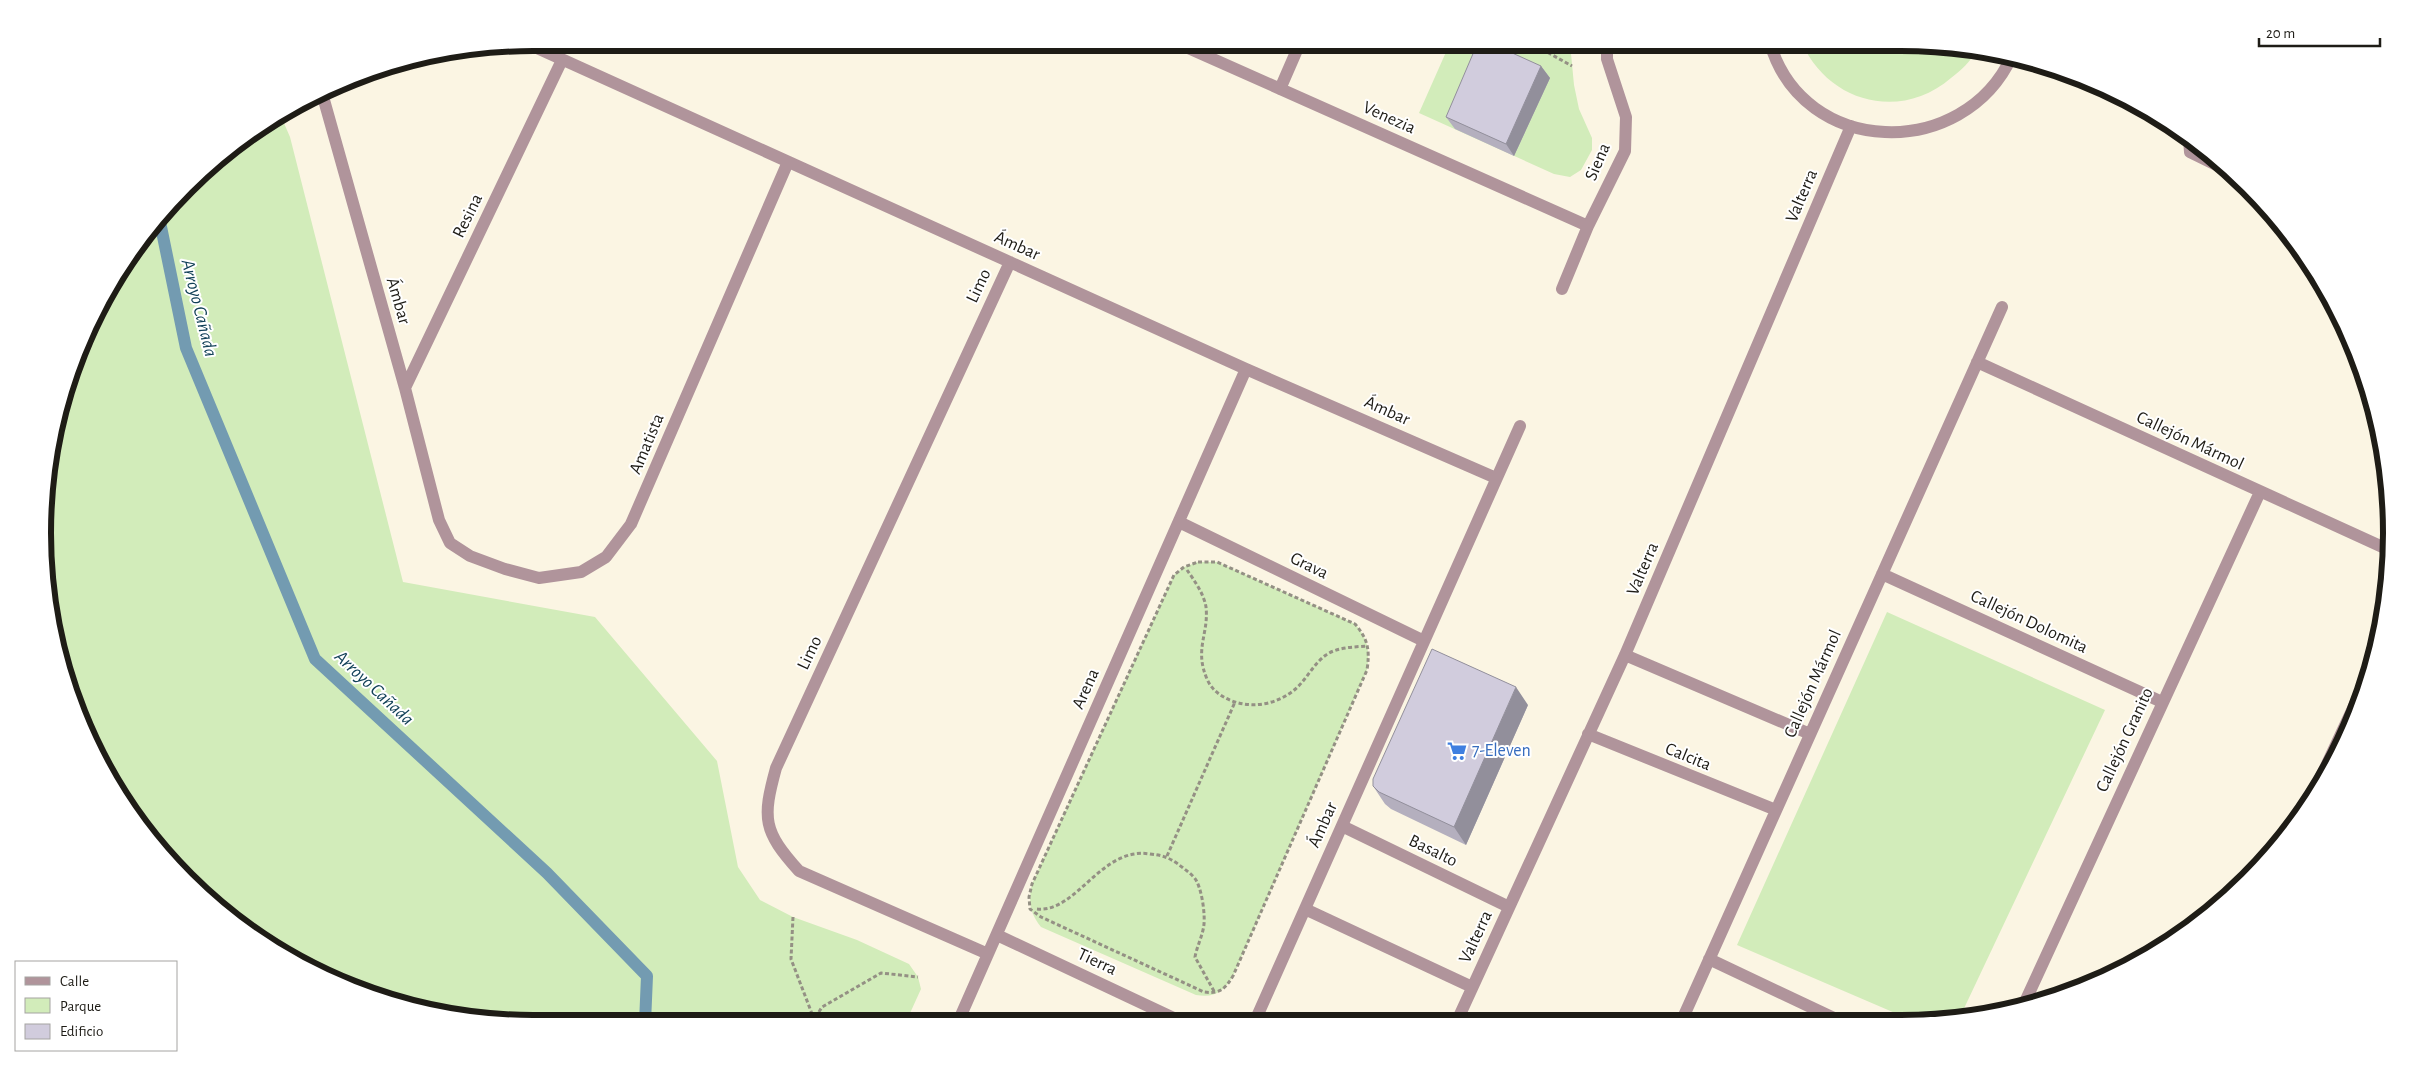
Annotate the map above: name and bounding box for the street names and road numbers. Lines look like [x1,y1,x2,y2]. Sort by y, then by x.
street label: Venezia [1360,99,1418,137]
street label: Siena [1582,141,1614,183]
street label: Valterra [1783,167,1821,225]
street label: Resina [450,191,486,241]
street label: Ámbar [991,225,1044,264]
street label: Limo [963,266,995,306]
street label: Ámbar [383,275,416,327]
street label: Ámbar [1361,390,1414,429]
street label: Callejón Mármol [2134,408,2246,474]
street label: Amatista [626,411,668,477]
street label: Valterra [1624,540,1662,598]
street label: Grava [1287,549,1331,583]
street label: Callejón Dolomita [1968,587,2090,657]
street label: Callejón Mármol [1781,627,1845,741]
street label: Limo [794,633,826,673]
street label: Arena [1069,666,1103,712]
street label: Callejón Granito [2093,685,2157,795]
street label: Calcita [1663,740,1713,774]
street label: Ámbar [1302,798,1341,851]
street label: Basalto [1406,832,1460,870]
street label: Valterra [1456,908,1496,966]
street label: Tierra [1075,945,1119,979]

